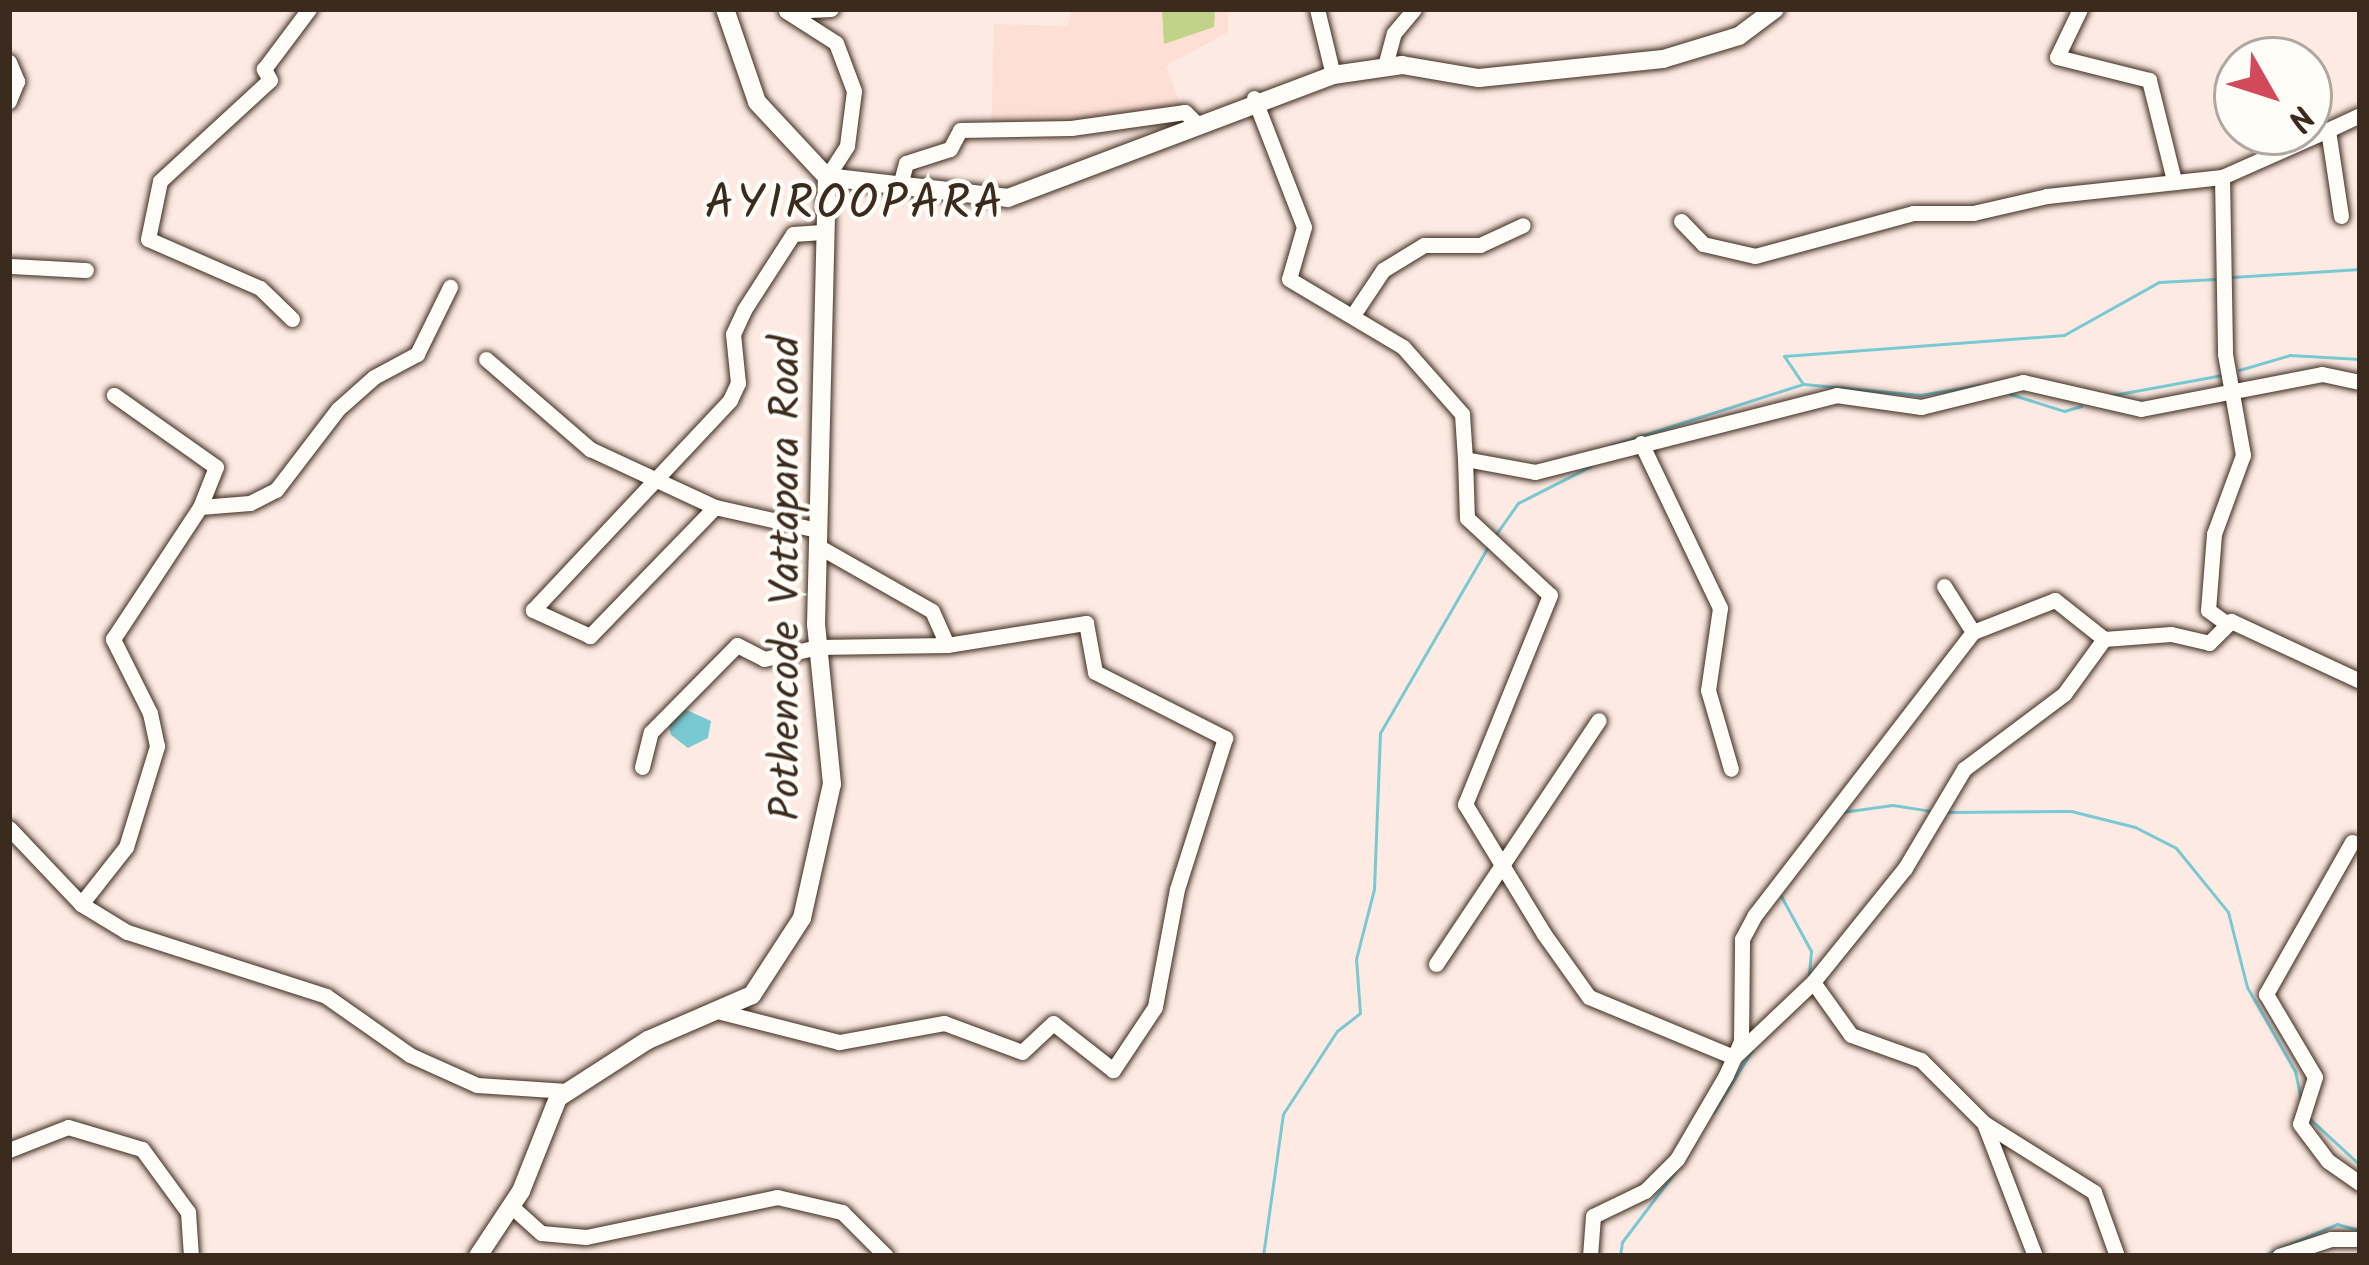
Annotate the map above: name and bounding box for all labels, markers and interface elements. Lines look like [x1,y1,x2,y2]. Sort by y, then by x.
north arrow [2213,36,2333,156]
text: N [2272,92,2326,142]
district label: AYIROOPARA [704,177,1006,235]
street label: Pothencode Vattapara Road [763,336,813,820]

